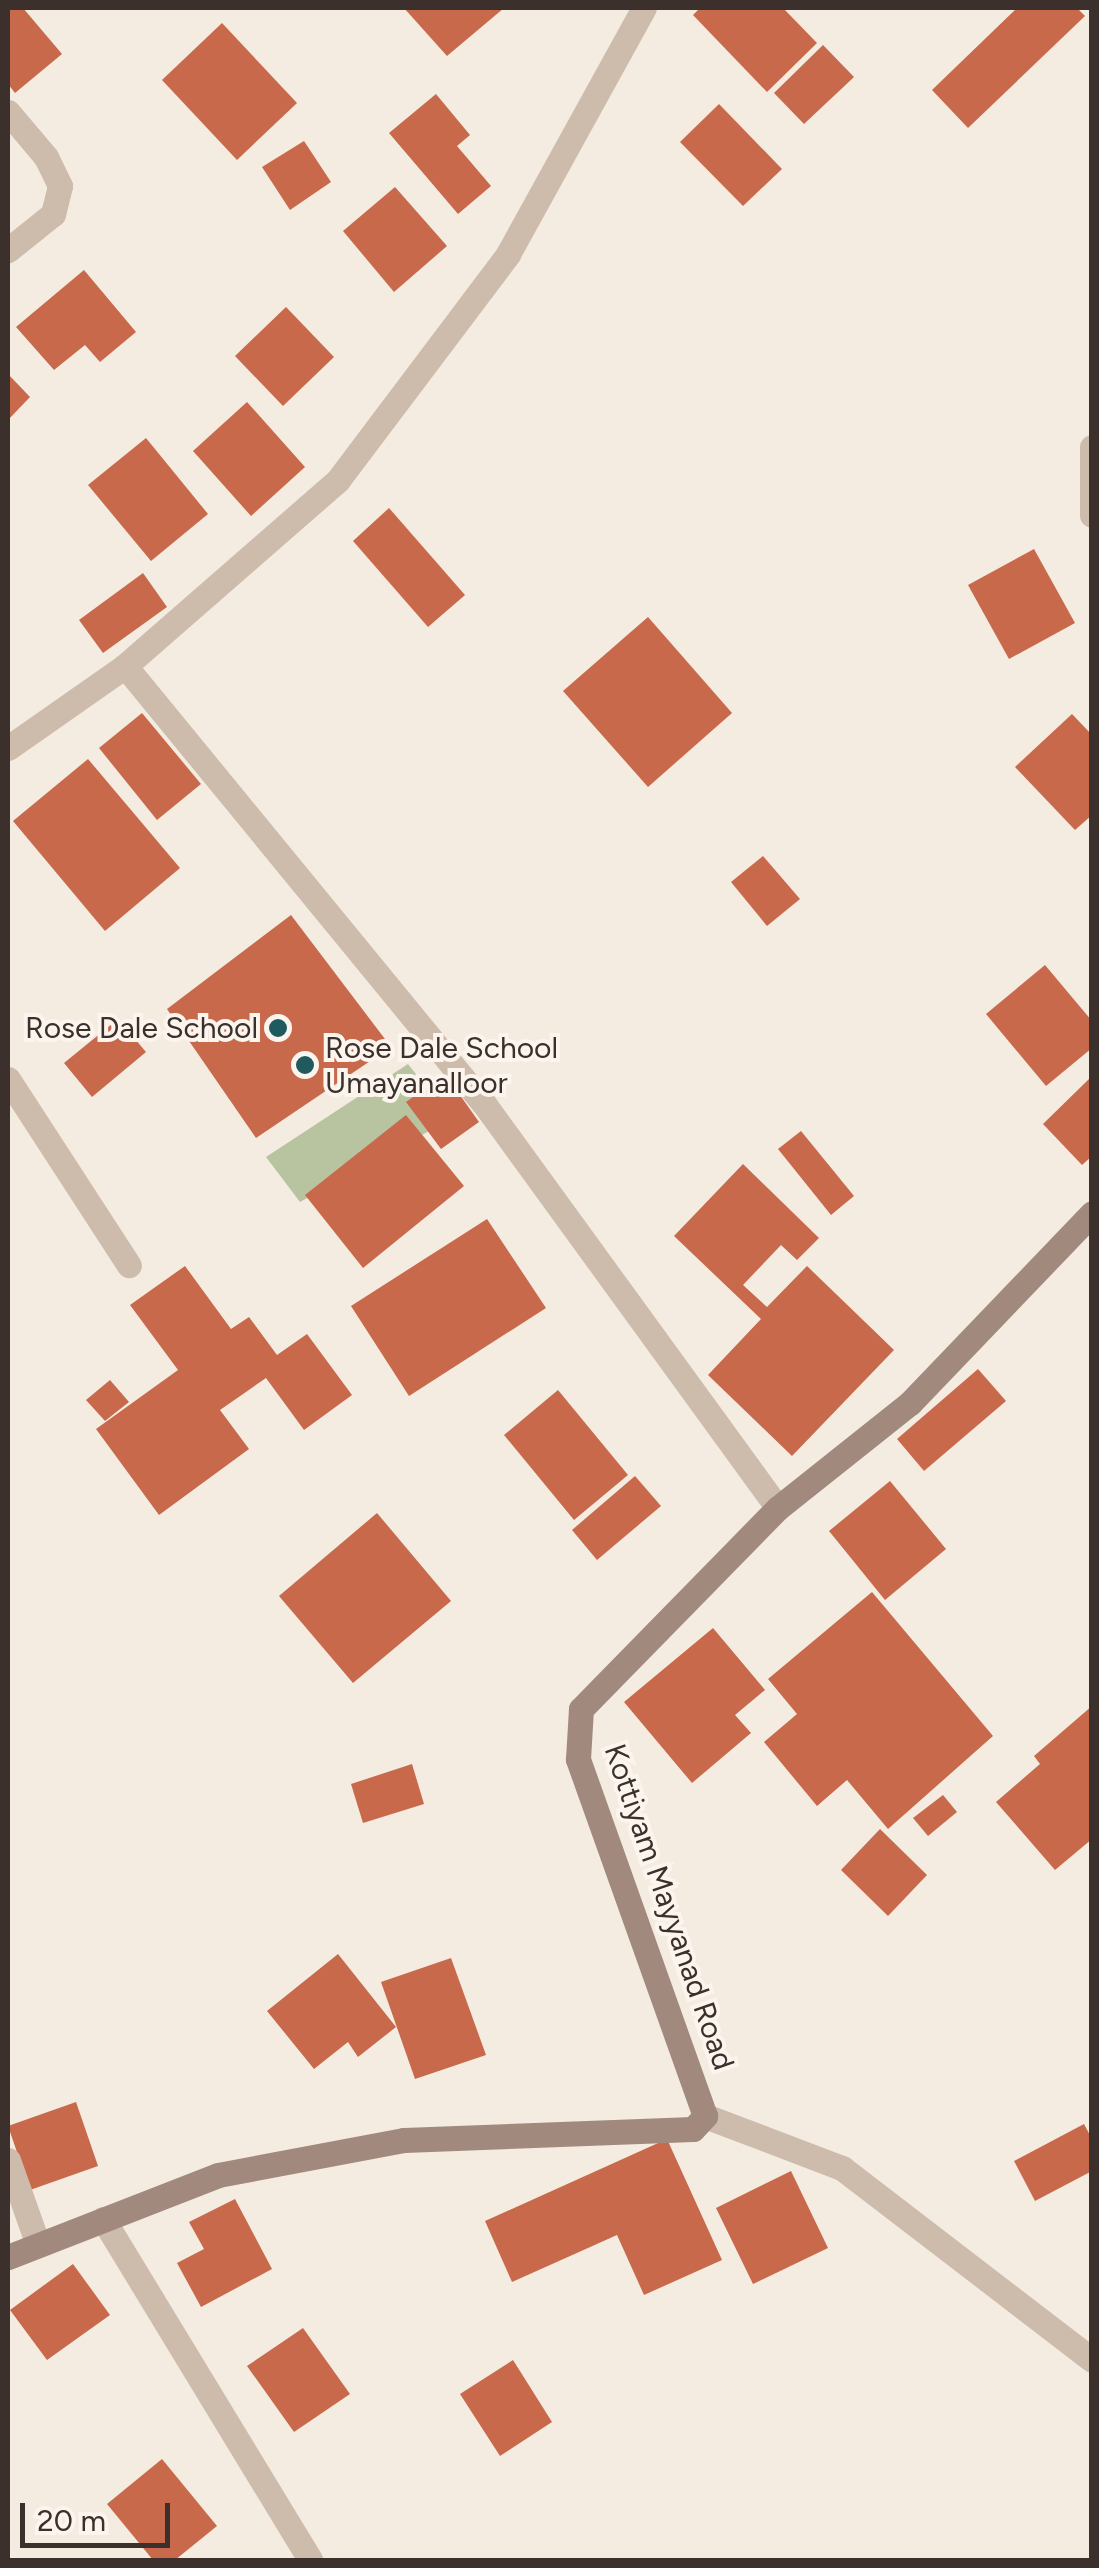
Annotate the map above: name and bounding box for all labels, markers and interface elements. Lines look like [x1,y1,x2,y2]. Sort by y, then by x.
place label: Rose Dale School [25,1010,258,1046]
marker: Rose Dale School [267,1017,289,1039]
place label: Rose Dale School Umayanalloor [325,1030,558,1100]
marker: Rose Dale School Umayanalloor [294,1054,316,1076]
street label: Kottiyam Mayyanad Road [596,1740,742,2074]
scale bar [25,2483,175,2545]
text: 20 m [37,2502,106,2539]

